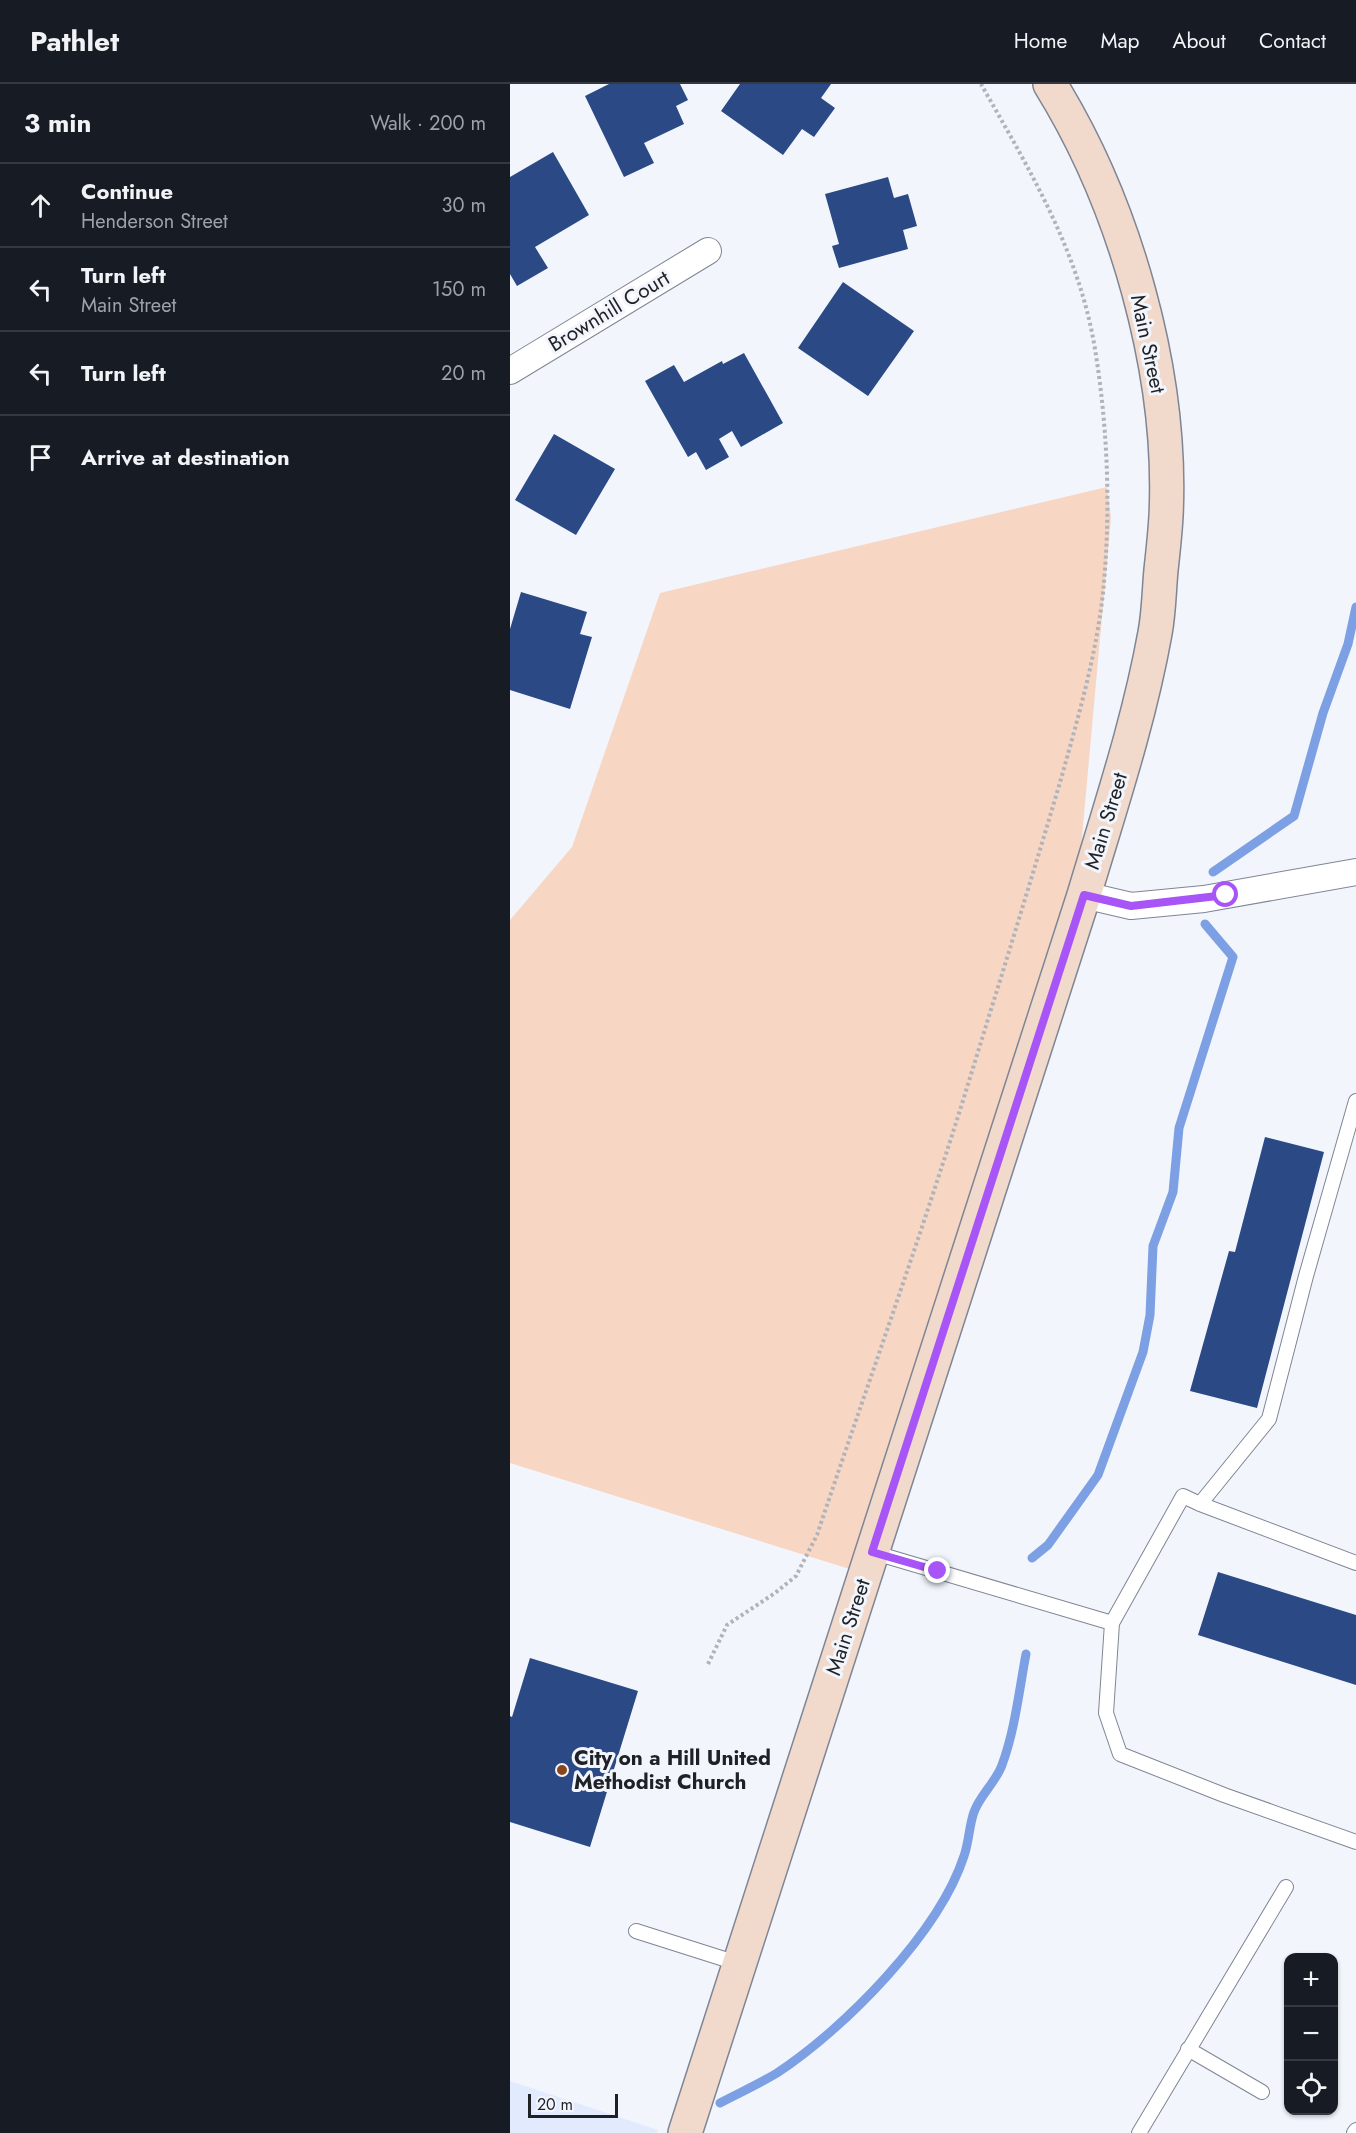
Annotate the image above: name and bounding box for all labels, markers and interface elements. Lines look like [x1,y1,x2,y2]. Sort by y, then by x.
text: Pathlet [30,21,119,62]
text: Home [1014,26,1067,56]
text: Map [1100,26,1140,56]
text: About [1173,26,1226,56]
text: Contact [1259,26,1326,56]
text: 3 min [24,104,91,142]
text: Walk · 200 m [370,109,486,138]
text: Continue [81,175,173,207]
icon: ahead [24,189,57,222]
text: 30 m [441,191,486,220]
text: Henderson Street [81,207,228,236]
text: Turn left [81,259,166,291]
street label: Brownhill Court [543,263,675,359]
icon: left [24,273,57,306]
text: 150 m [432,275,486,304]
text: Main Street [81,291,176,320]
street label: Main Street [1123,292,1173,396]
icon: left [24,357,57,390]
text: Turn left [81,357,166,389]
text: 20 m [441,359,486,388]
icon: arrive [24,441,57,474]
text: Arrive at destination [81,441,290,473]
street label: Main Street [1077,769,1135,873]
route start [1212,881,1238,907]
route end [924,1557,950,1583]
street label: Main Street [818,1575,878,1679]
place label: City on a Hill United Methodist Church [574,1743,771,1797]
marker: City on a Hill United Methodist Church [555,1763,569,1777]
map controls [1284,1953,1338,2115]
button: + [1284,1953,1338,2007]
button: − [1284,2007,1338,2061]
button: locate [1284,2061,1338,2115]
scale bar [528,2091,618,2118]
text: 20 m [537,2093,573,2116]

